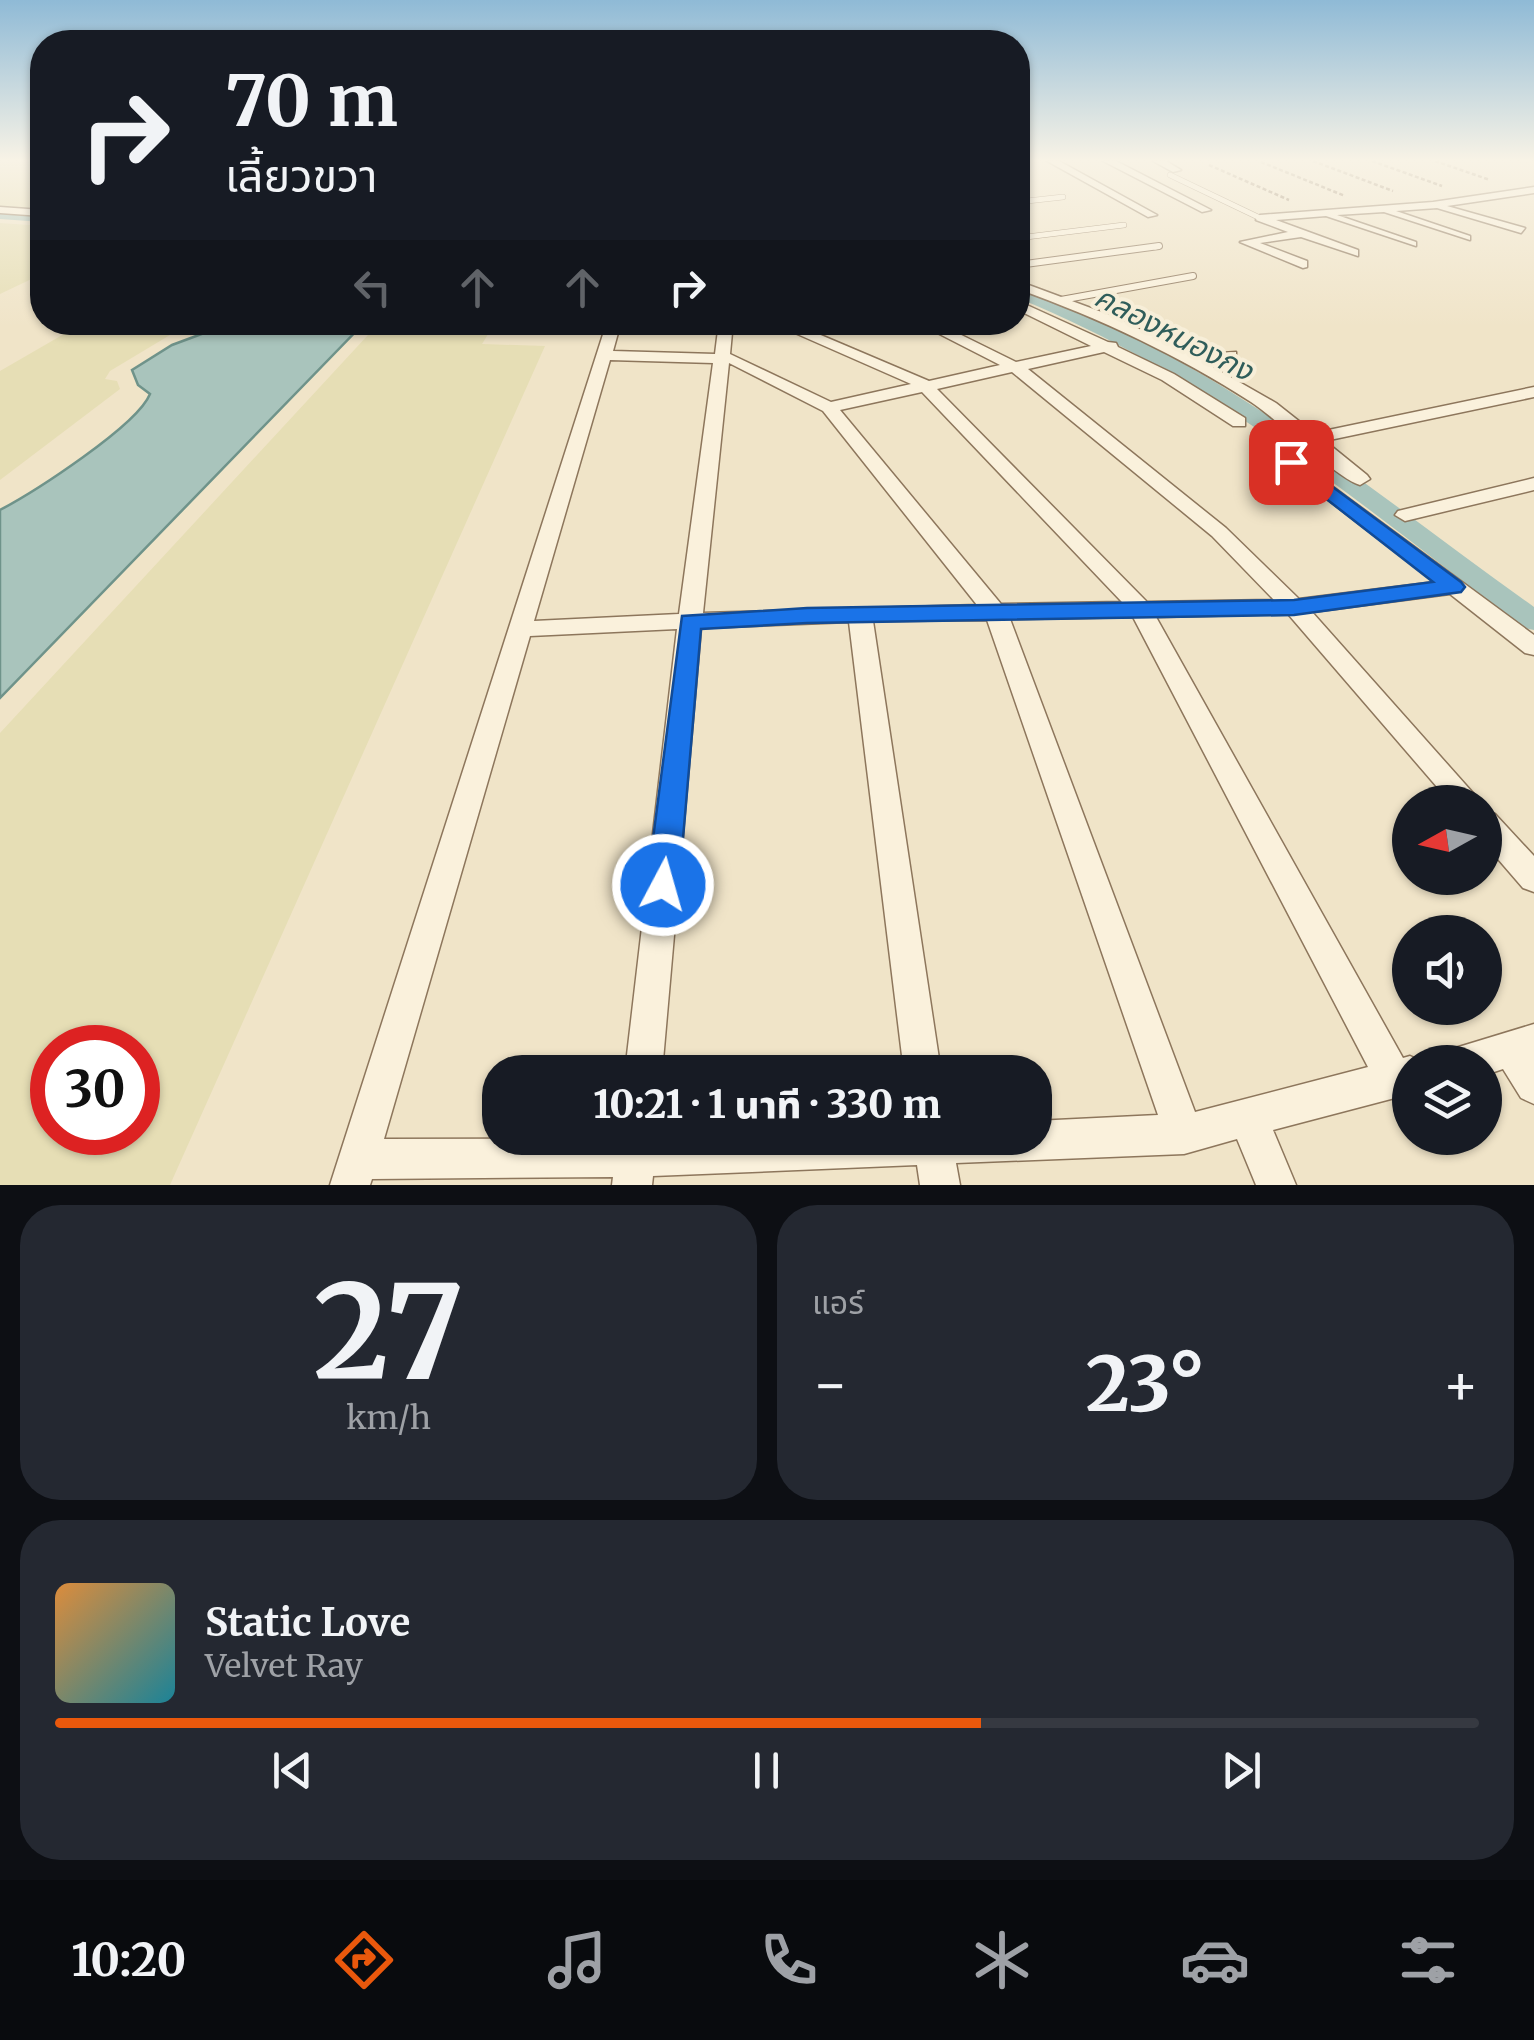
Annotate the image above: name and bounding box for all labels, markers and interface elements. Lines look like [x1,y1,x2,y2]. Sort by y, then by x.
text: 70 m [225,57,398,145]
icon: right [60,70,190,200]
text: เลี้ยวขวา [225,148,377,204]
icon: left [345,260,400,315]
icon: ahead [450,260,505,315]
icon: ahead [555,260,610,315]
icon: right [660,260,715,315]
water label: คลองหนองกง [1089,277,1261,390]
pin [1249,420,1334,505]
icon: arrive [1264,435,1319,490]
north arrow [1392,785,1502,895]
map controls [1392,785,1502,1155]
position arrow [611,833,715,937]
button: sound [1392,915,1502,1025]
speed limit sign: 30 [30,1025,160,1155]
button: layers [1392,1045,1502,1155]
text: 10:21 · 1 นาที · 330 m [593,1081,941,1128]
text: 27 [313,1251,464,1414]
text: แอร์ [812,1283,864,1323]
text: 23° [1086,1337,1205,1431]
text: − [812,1350,849,1419]
text: + [1442,1350,1479,1419]
text: km/h [346,1398,431,1438]
text: Static Love [205,1599,410,1646]
text: Velvet Ray [205,1646,363,1686]
icon: previous [265,1743,320,1798]
icon: pause [739,1743,794,1798]
icon: next [1214,1743,1269,1798]
icon: directions [329,1925,399,1995]
icon: music [542,1925,612,1995]
icon: phone [754,1925,824,1995]
icon: climate [967,1925,1037,1995]
icon: car [1180,1925,1250,1995]
icon: filters [1393,1925,1463,1995]
text: 10:20 [71,1932,186,1988]

